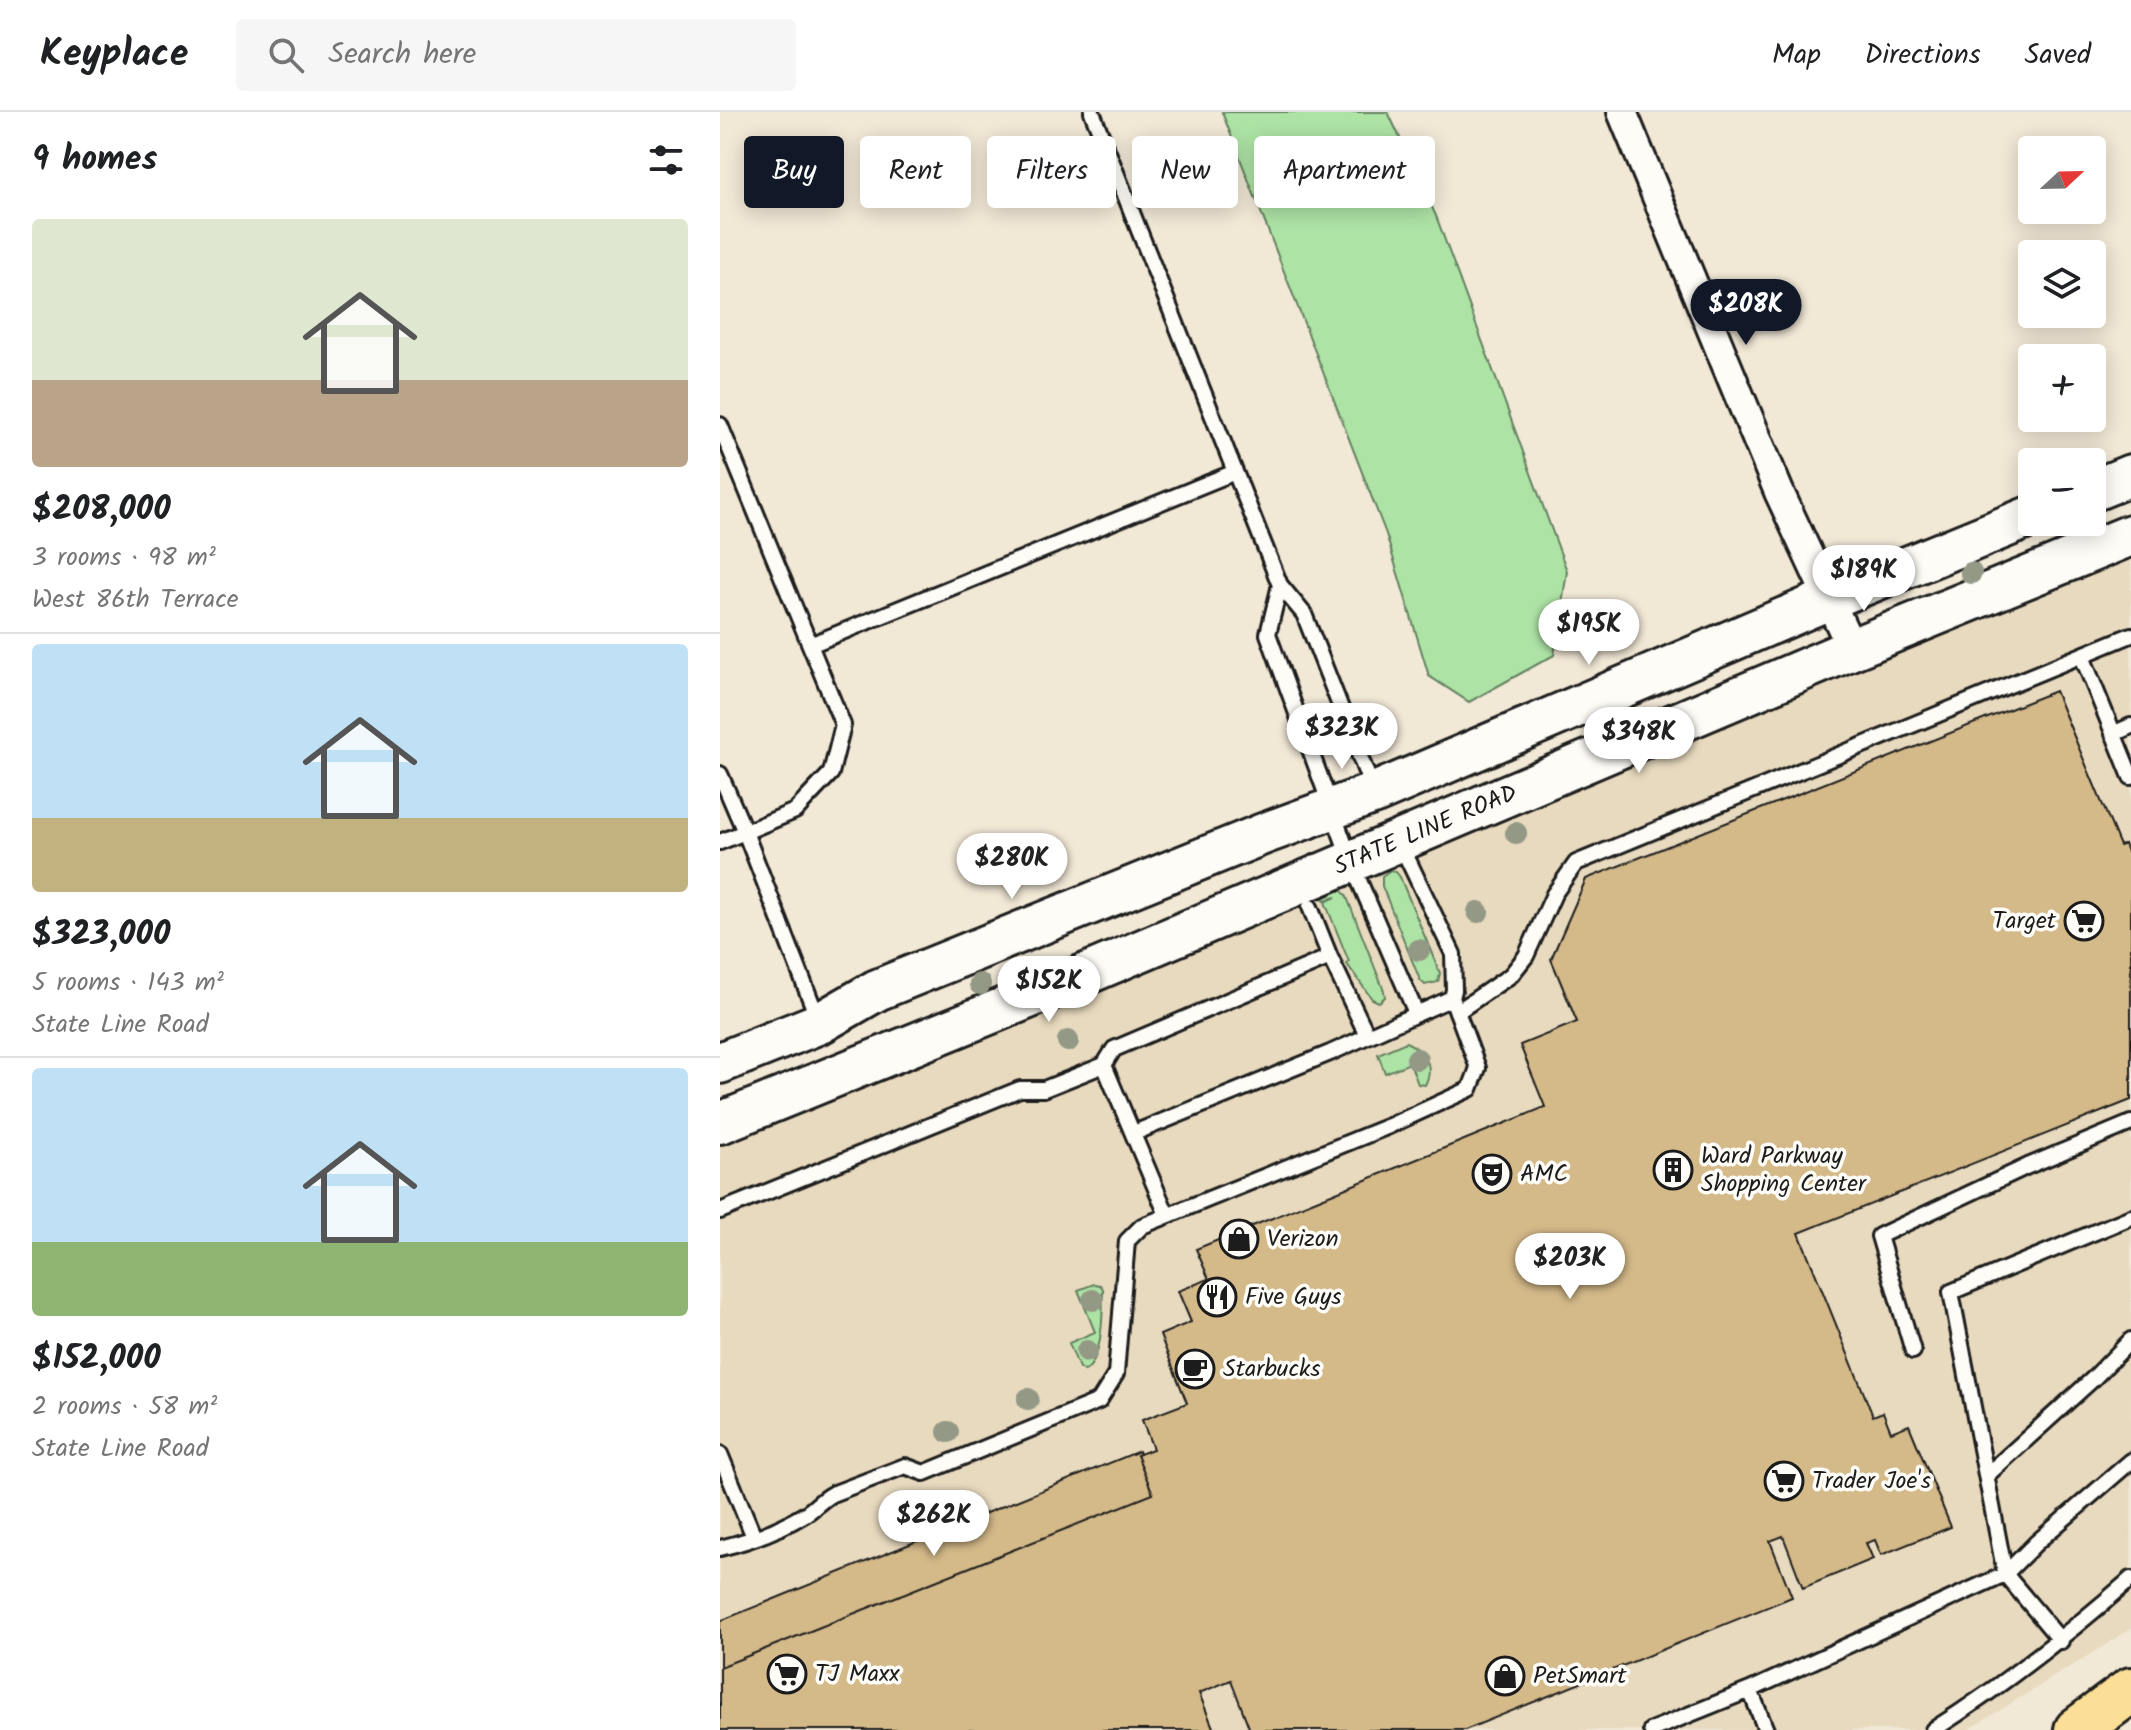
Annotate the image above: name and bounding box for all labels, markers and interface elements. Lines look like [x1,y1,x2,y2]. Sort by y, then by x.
search box [236,19,796,91]
text: Keyplace [40,25,188,85]
text: Search here [328,31,476,79]
icon: search [264,33,308,77]
text: Map [1772,33,1821,78]
text: Directions [1865,33,1981,78]
text: Saved [2025,33,2091,78]
text: 9 homes [32,133,157,187]
chip: Buy [744,136,844,208]
chip: Rent [860,136,971,208]
chip: Filters [987,136,1116,208]
chip: New [1132,136,1238,208]
chip: Apartment [1254,136,1435,208]
north arrow [2018,136,2106,224]
map controls [2018,136,2106,536]
icon: filters [644,138,688,182]
button: layers [2018,240,2106,328]
icon: home [288,271,432,415]
pin: $208K [1690,279,1802,347]
text: $208K [1709,284,1783,326]
button: + [2018,344,2106,432]
button: − [2018,448,2106,536]
text: $208,000 [32,483,171,537]
text: 3 rooms · 98 m² [32,537,216,579]
pin: $189K [1808,545,1920,613]
text: $189K [1830,550,1898,592]
text: West 86th Terrace [32,579,238,621]
pin: $195K [1533,599,1645,667]
text: $195K [1556,604,1622,646]
icon: home [288,696,432,840]
pin: $323K [1286,703,1398,771]
pin: $348K [1583,707,1695,775]
text: $323K [1305,708,1379,750]
text: $348K [1602,712,1676,754]
street label: STATE LINE ROAD [1328,774,1523,886]
pin: $280K [956,833,1068,901]
text: $280K [975,838,1049,880]
supermarket icon: Target [2063,900,2105,942]
place label: Target [1992,902,2057,941]
text: $323,000 [32,908,170,962]
pin: $152K [993,956,1105,1024]
text: $152K [1015,961,1083,1003]
text: 5 rooms · 143 m² [32,962,224,1004]
text: State Line Road [32,1004,209,1046]
icon: home [288,1120,432,1264]
place label: Ward Parkway Shopping Center [1701,1137,1868,1204]
building icon: Ward Parkway Shopping Center [1652,1149,1694,1191]
theatre icon: AMC [1471,1153,1513,1195]
place label: AMC [1520,1155,1568,1194]
shop icon: Verizon [1218,1218,1260,1260]
place label: Verizon [1267,1220,1338,1259]
pin: $203K [1514,1233,1626,1301]
text: $203K [1533,1238,1607,1280]
restaurant icon: Five Guys [1196,1276,1238,1318]
place label: Five Guys [1245,1278,1342,1317]
text: $152,000 [32,1332,161,1386]
cafe icon: Starbucks [1174,1348,1216,1390]
place label: Starbucks [1223,1350,1321,1389]
text: 2 rooms · 58 m² [32,1386,217,1428]
text: State Line Road [32,1428,209,1470]
supermarket icon: Trader Joe's [1763,1460,1805,1502]
place label: Trader Joe's [1812,1462,1931,1501]
pin: $262K [878,1490,990,1558]
text: $262K [896,1495,972,1537]
supermarket icon: TJ Maxx [766,1653,808,1695]
place label: TJ Maxx [815,1655,900,1694]
shop icon: PetSmart [1484,1655,1526,1697]
place label: PetSmart [1533,1657,1627,1696]

